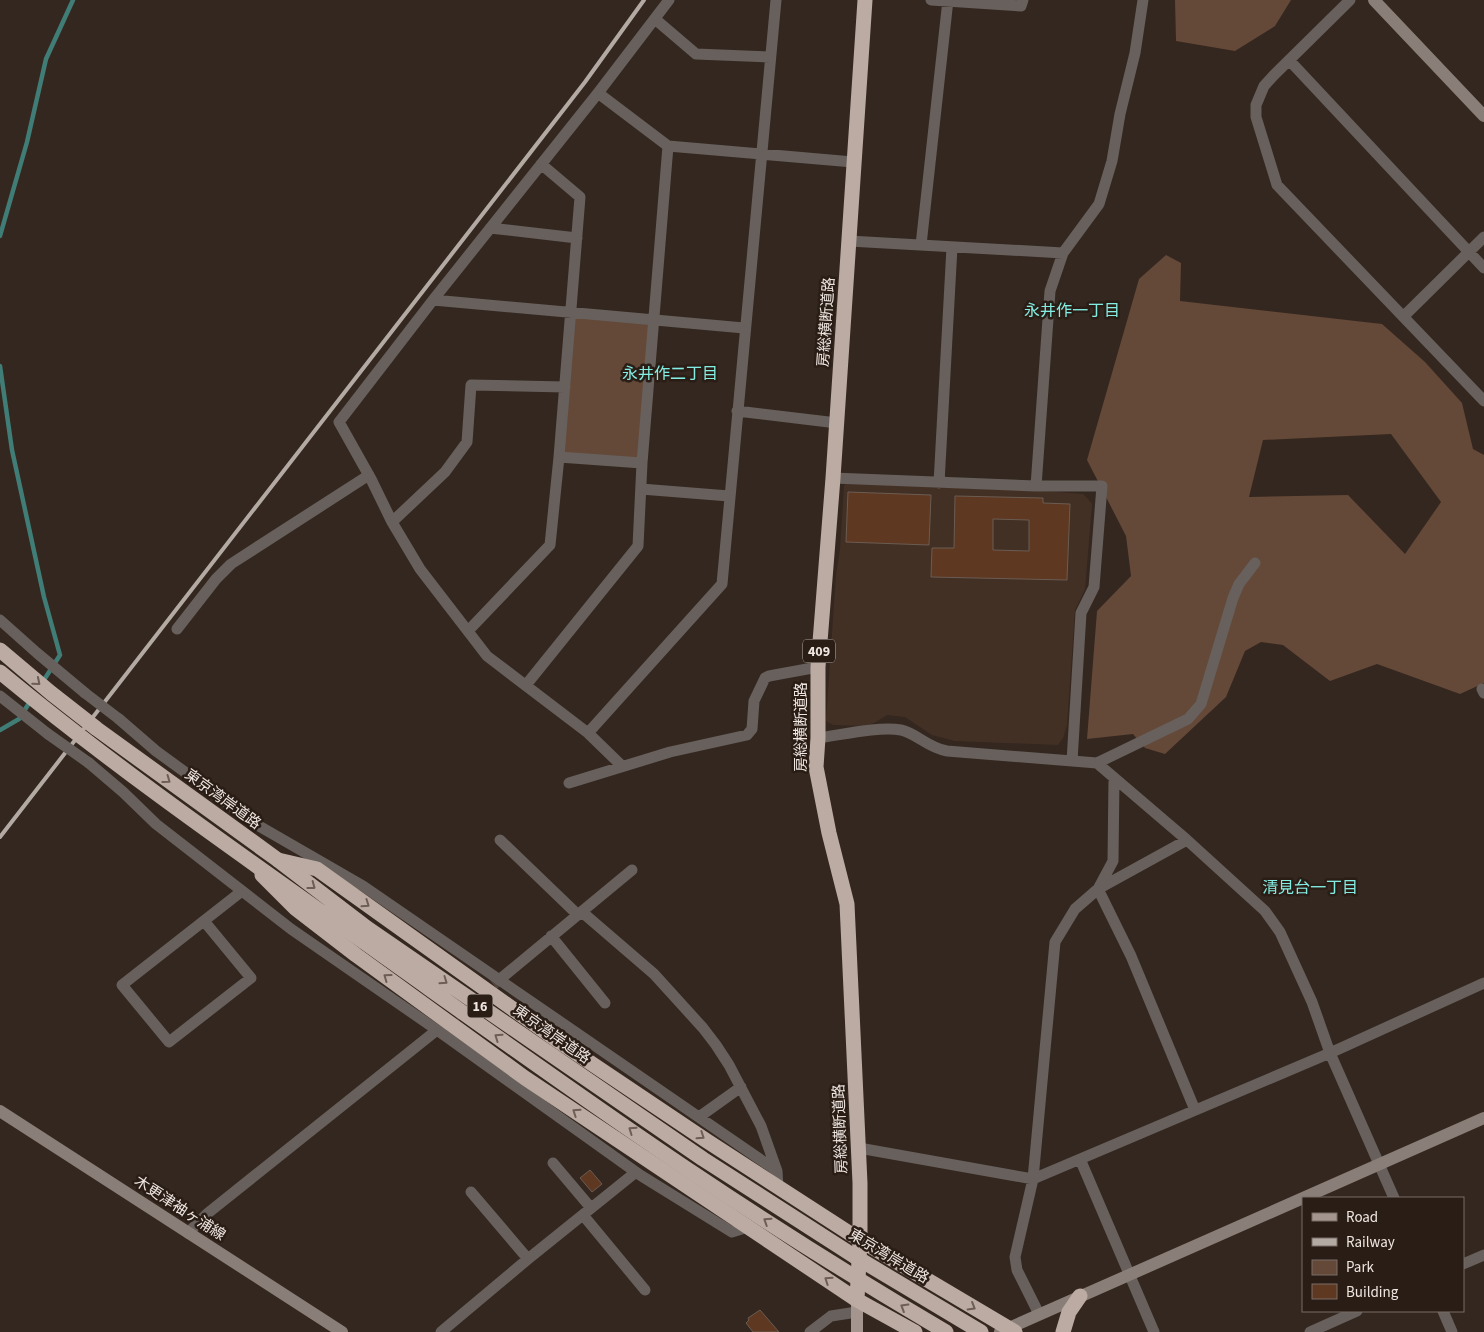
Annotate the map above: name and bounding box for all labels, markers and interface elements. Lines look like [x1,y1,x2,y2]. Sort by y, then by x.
street label: 房総横断道路 [813,276,840,368]
district label: 永井作一丁目 [1024,300,1120,322]
district label: 永井作二丁目 [622,363,718,385]
road number: 409 [803,640,835,662]
one-way arrow [31,676,40,685]
street label: 房総横断道路 [791,682,812,772]
street label: 東京湾岸道路 [180,764,265,834]
one-way arrow [161,774,170,782]
district label: 清見台一丁目 [1262,877,1358,899]
one-way arrow [306,880,316,889]
one-way arrow [361,898,370,907]
one-way arrow [384,975,393,983]
one-way arrow [438,975,448,984]
road number: 16 [468,994,492,1018]
street label: 東京湾岸道路 [509,1000,595,1069]
one-way arrow [495,1034,504,1044]
street label: 房総横断道路 [828,1084,853,1174]
one-way arrow [572,1109,581,1119]
one-way arrow [628,1127,637,1137]
one-way arrow [696,1130,705,1140]
street label: 木更津袖ヶ浦線 [130,1171,229,1246]
legend [1302,1197,1464,1312]
text: Road [1346,1207,1378,1228]
one-way arrow [763,1218,772,1227]
street label: 東京湾岸道路 [845,1224,933,1289]
text: Railway [1346,1232,1395,1253]
text: Park [1346,1257,1375,1278]
one-way arrow [824,1277,833,1286]
text: Building [1346,1282,1399,1303]
one-way arrow [967,1300,976,1310]
one-way arrow [901,1304,910,1314]

